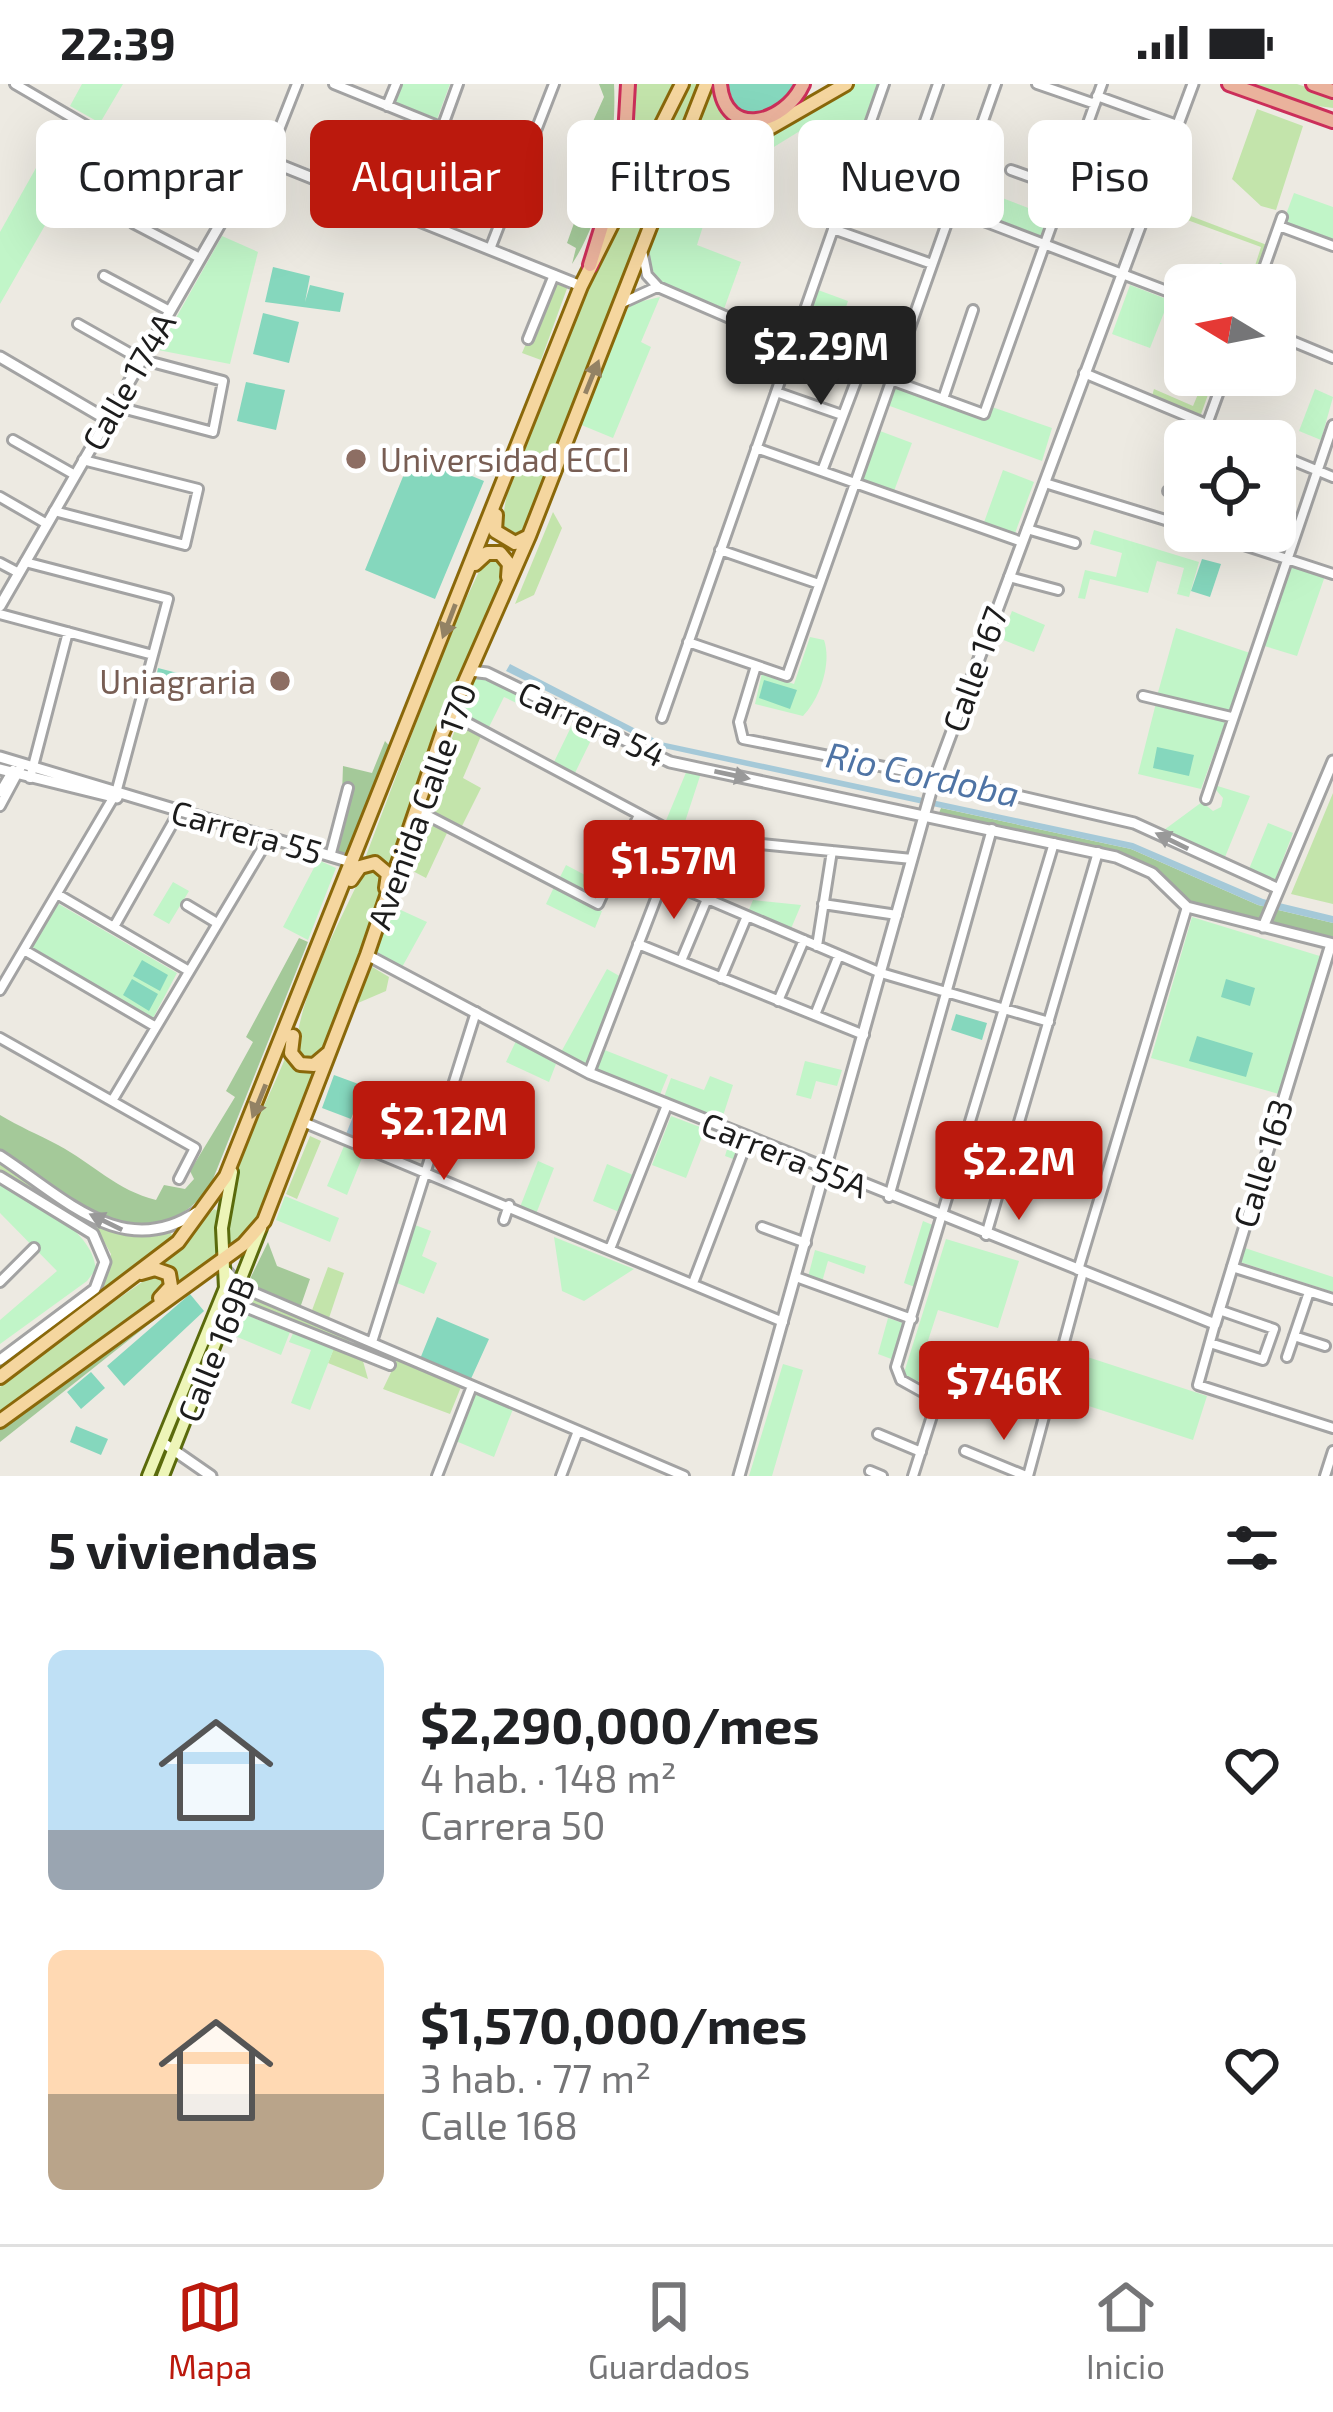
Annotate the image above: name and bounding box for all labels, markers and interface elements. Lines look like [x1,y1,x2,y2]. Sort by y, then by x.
text: 22:39 [60,15,176,69]
chip: Comprar [36,120,286,228]
chip: Alquilar [310,120,543,228]
chip: Filtros [567,120,774,228]
chip: Nuevo [798,120,1004,228]
chip: Piso [1028,120,1192,228]
north arrow [1164,264,1296,396]
map controls [1164,264,1296,552]
street label: Calle 174A [73,305,184,457]
pin: $2.29M [723,306,919,408]
text: $2.29M [753,321,889,368]
one-way arrow [583,358,602,394]
button: locate [1164,420,1296,552]
place label: Universidad ECCI [380,439,630,479]
marker: Universidad ECCI [343,446,369,472]
street label: Calle 167 [933,601,1015,737]
one-way arrow [438,604,457,640]
place label: Uniagraria [99,661,256,701]
marker: Uniagraria [267,668,293,694]
street label: Carrera 54 [512,672,672,774]
street label: Avenida Calle 170 [358,678,484,934]
water label: Rio Cordoba [823,732,1023,814]
one-way arrow [714,766,752,785]
street label: Carrera 55 [167,790,327,872]
pin: $1.57M [576,820,772,922]
one-way arrow [1154,831,1189,851]
text: $1.57M [611,835,737,882]
pin: $2.12M [346,1081,542,1183]
one-way arrow [249,1083,268,1119]
street label: Calle 163 [1224,1094,1300,1232]
text: $2.12M [380,1096,508,1143]
street label: Carrera 55A [696,1103,874,1206]
pin: $2.2M [935,1121,1103,1223]
text: $2.2M [962,1136,1076,1183]
one-way arrow [88,1212,123,1232]
street label: Calle 169B [168,1271,262,1427]
pin: $746K [920,1341,1088,1443]
text: $746K [946,1356,1062,1403]
icon: filters [1219,1515,1285,1581]
text: 5 viviendas [48,1518,318,1579]
text: $2,290,000/mes [420,1693,820,1754]
icon: home [144,1698,288,1842]
icon: heart [1219,1737,1285,1803]
text: 4 hab. · 148 m² [420,1754,677,1801]
text: Carrera 50 [420,1801,606,1848]
text: $1,570,000/mes [420,1993,807,2054]
icon: home [144,1998,288,2142]
icon: heart [1219,2037,1285,2103]
text: 3 hab. · 77 m² [420,2054,651,2101]
text: Calle 168 [420,2101,578,2148]
tab: Mapa [168,2274,252,2386]
tab: Guardados [588,2274,750,2386]
tab: Inicio [1086,2274,1165,2386]

